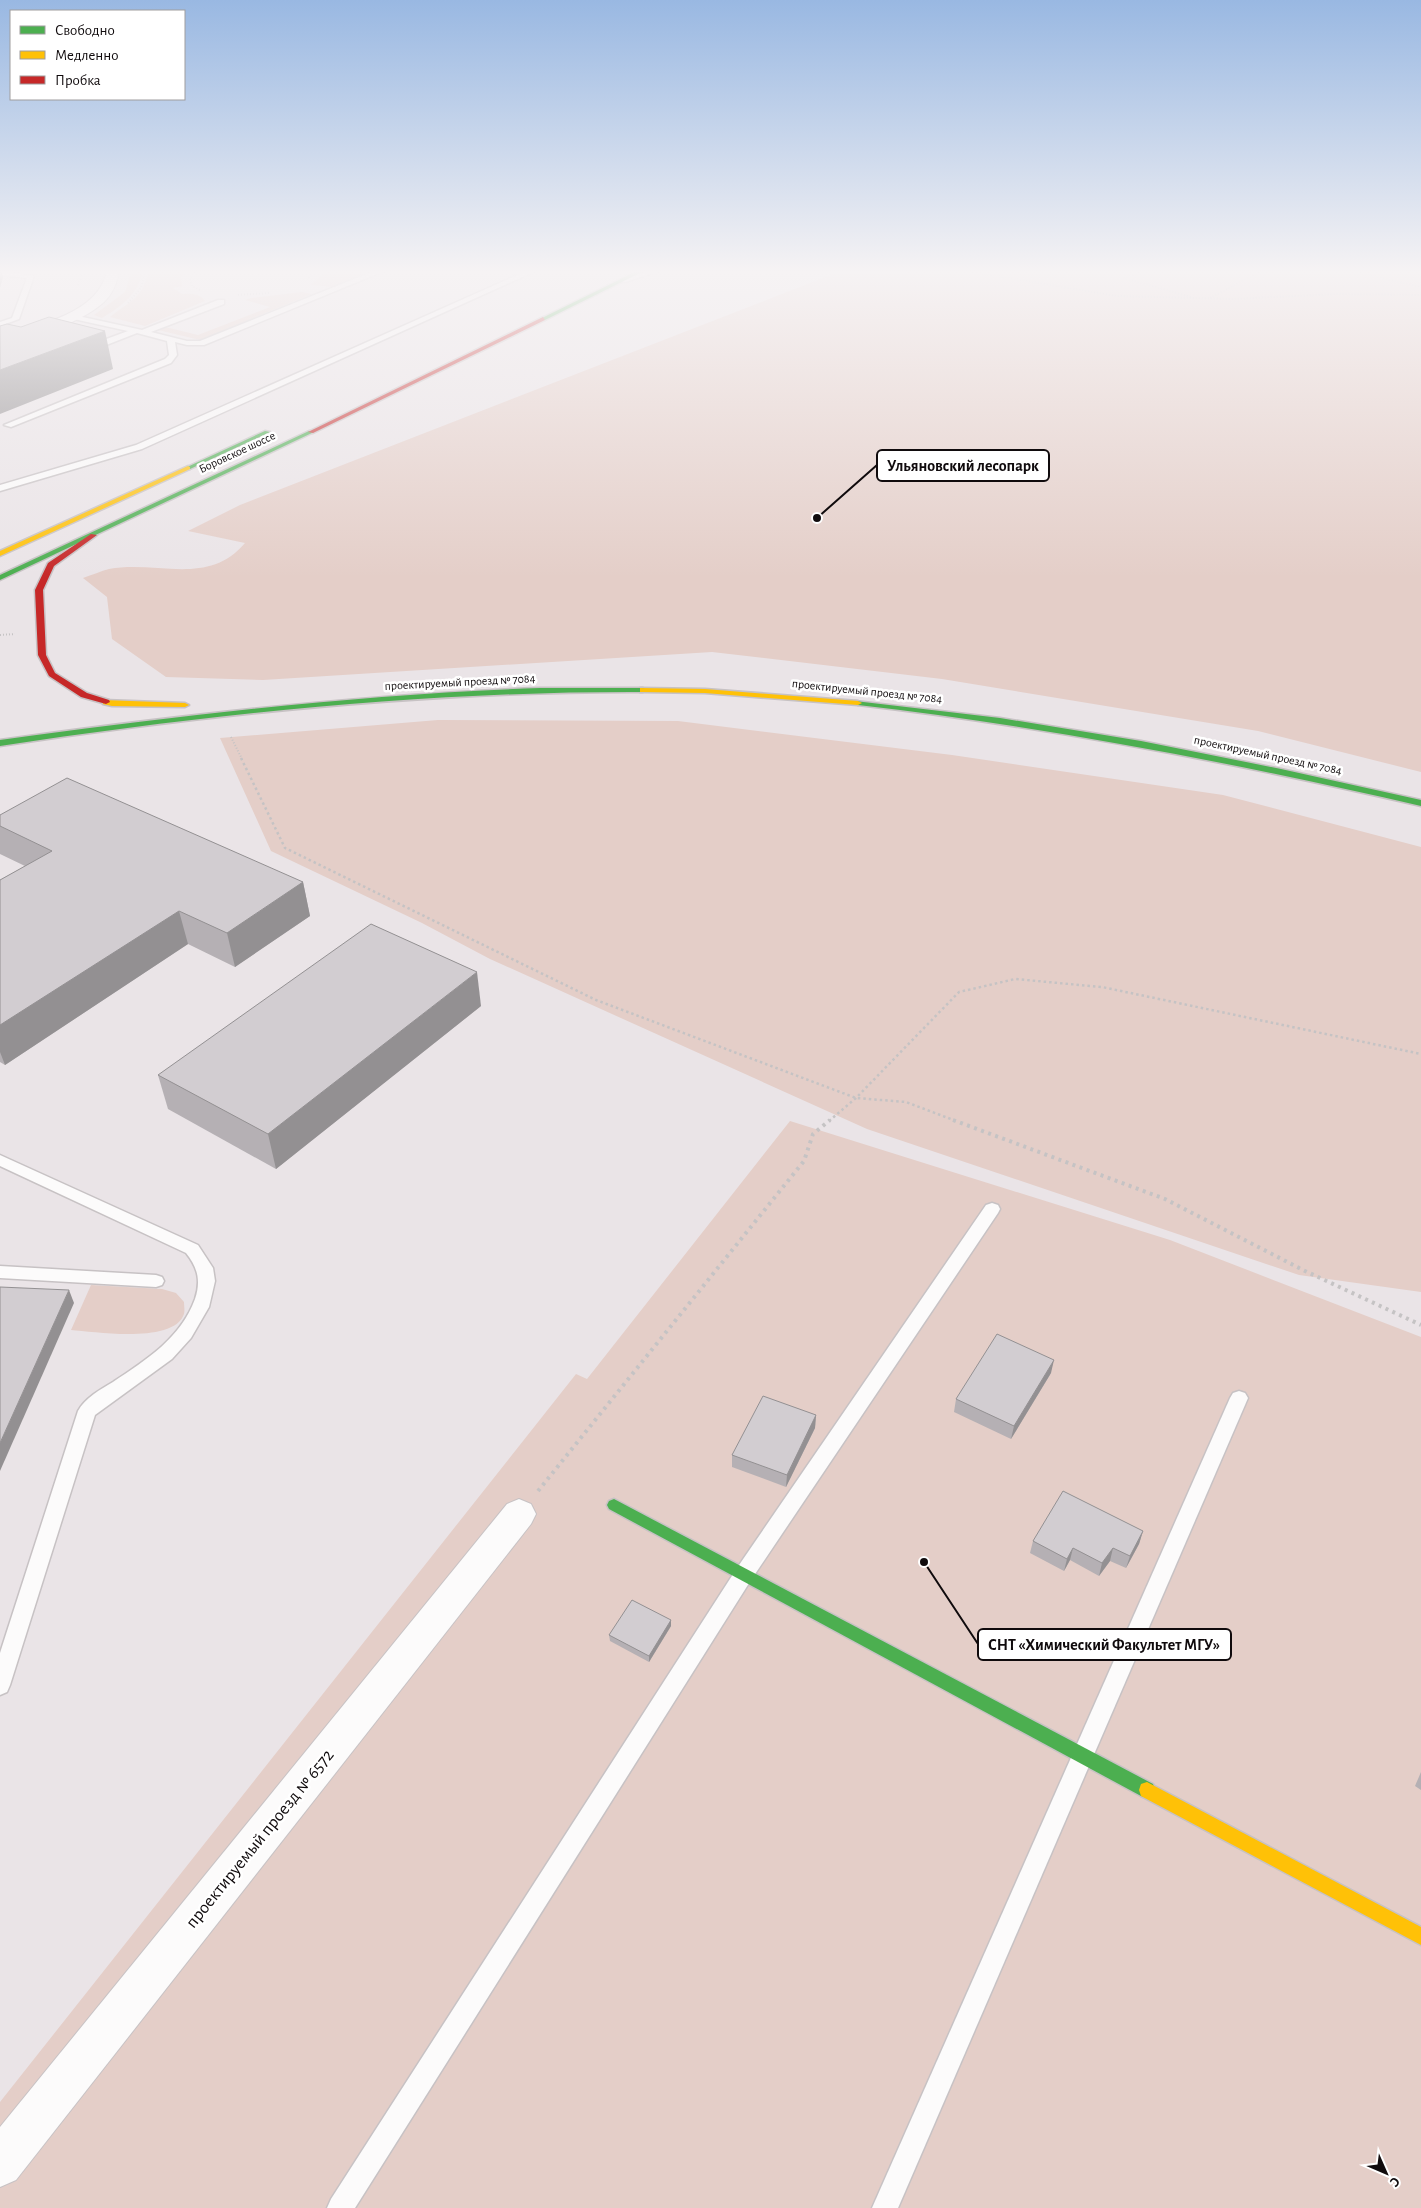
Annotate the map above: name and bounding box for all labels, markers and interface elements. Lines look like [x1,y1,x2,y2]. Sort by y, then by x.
legend [10,10,185,100]
text: Свободно [55,23,115,38]
text: Медленно [55,48,119,63]
text: Пробка [55,73,101,88]
street label: Боровское шоссе [197,429,277,475]
callout: Ульяновский лесопарк [877,450,1049,481]
text: Ульяновский лесопарк [887,458,1039,474]
street label: проектируемый проезд № 7084 [384,672,536,693]
street label: проектируемый проезд № 7084 [791,677,943,706]
street label: проектируемый проезд № 7084 [1193,733,1343,778]
callout: СНТ «Химический Факультет МГУ» [978,1629,1231,1660]
text: СНТ «Химический Факультет МГУ» [988,1637,1220,1654]
street label: проектируемый проезд № 6572 [183,1746,337,1932]
north arrow [1361,2148,1411,2198]
text: С [1387,2174,1402,2189]

